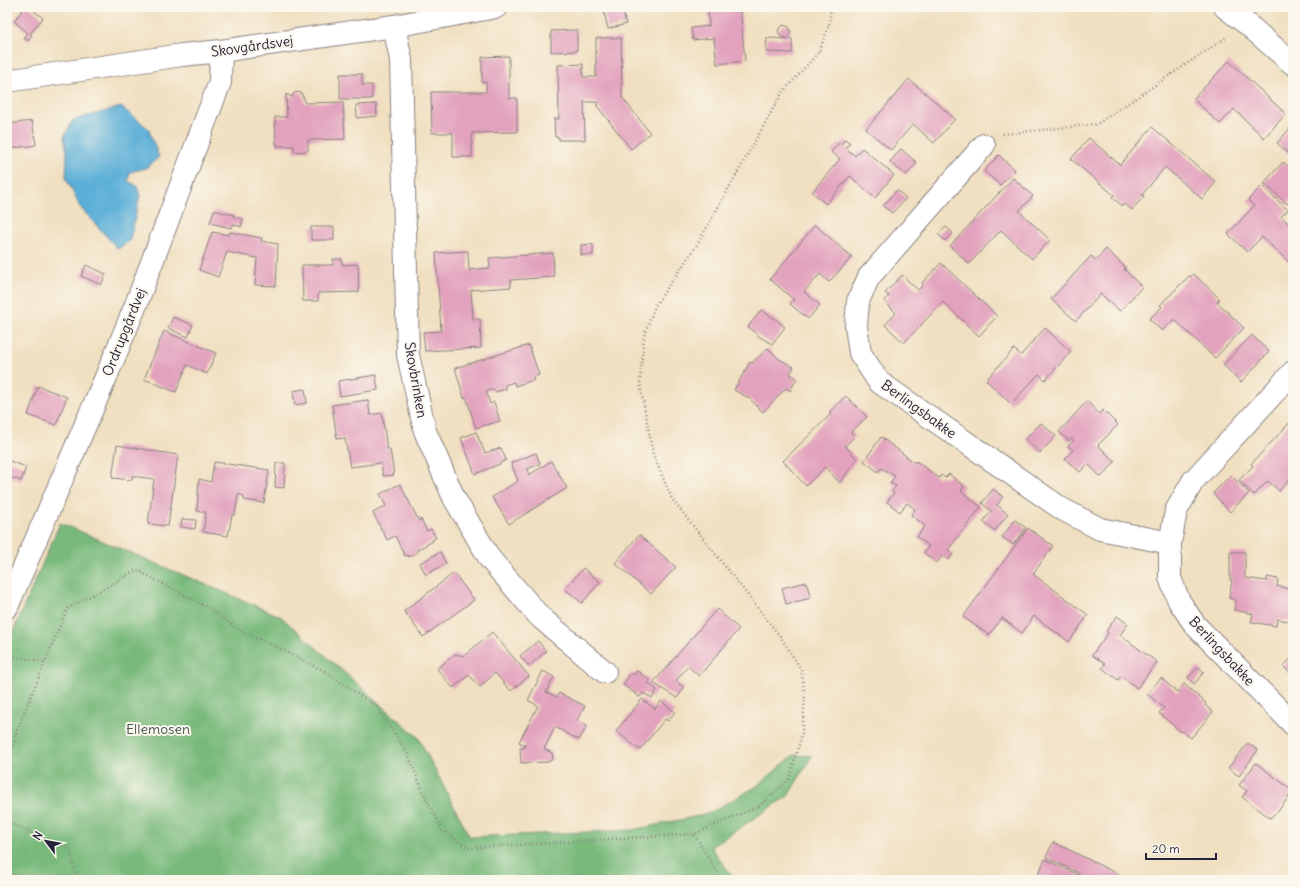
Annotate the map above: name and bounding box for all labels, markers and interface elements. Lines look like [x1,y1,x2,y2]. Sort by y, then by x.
street label: Skovgårdsvej [210,31,294,61]
street label: Ordrupgårdvej [98,285,150,379]
street label: Skovbrinken [400,341,432,419]
street label: Berlingsbakke [878,376,960,442]
street label: Berlingsbakke [1185,613,1259,689]
park label: Ellemosen [126,720,190,738]
north arrow [26,821,66,861]
text: N [30,829,45,843]
scale bar [1146,835,1216,861]
text: 20 m [1152,841,1180,856]

